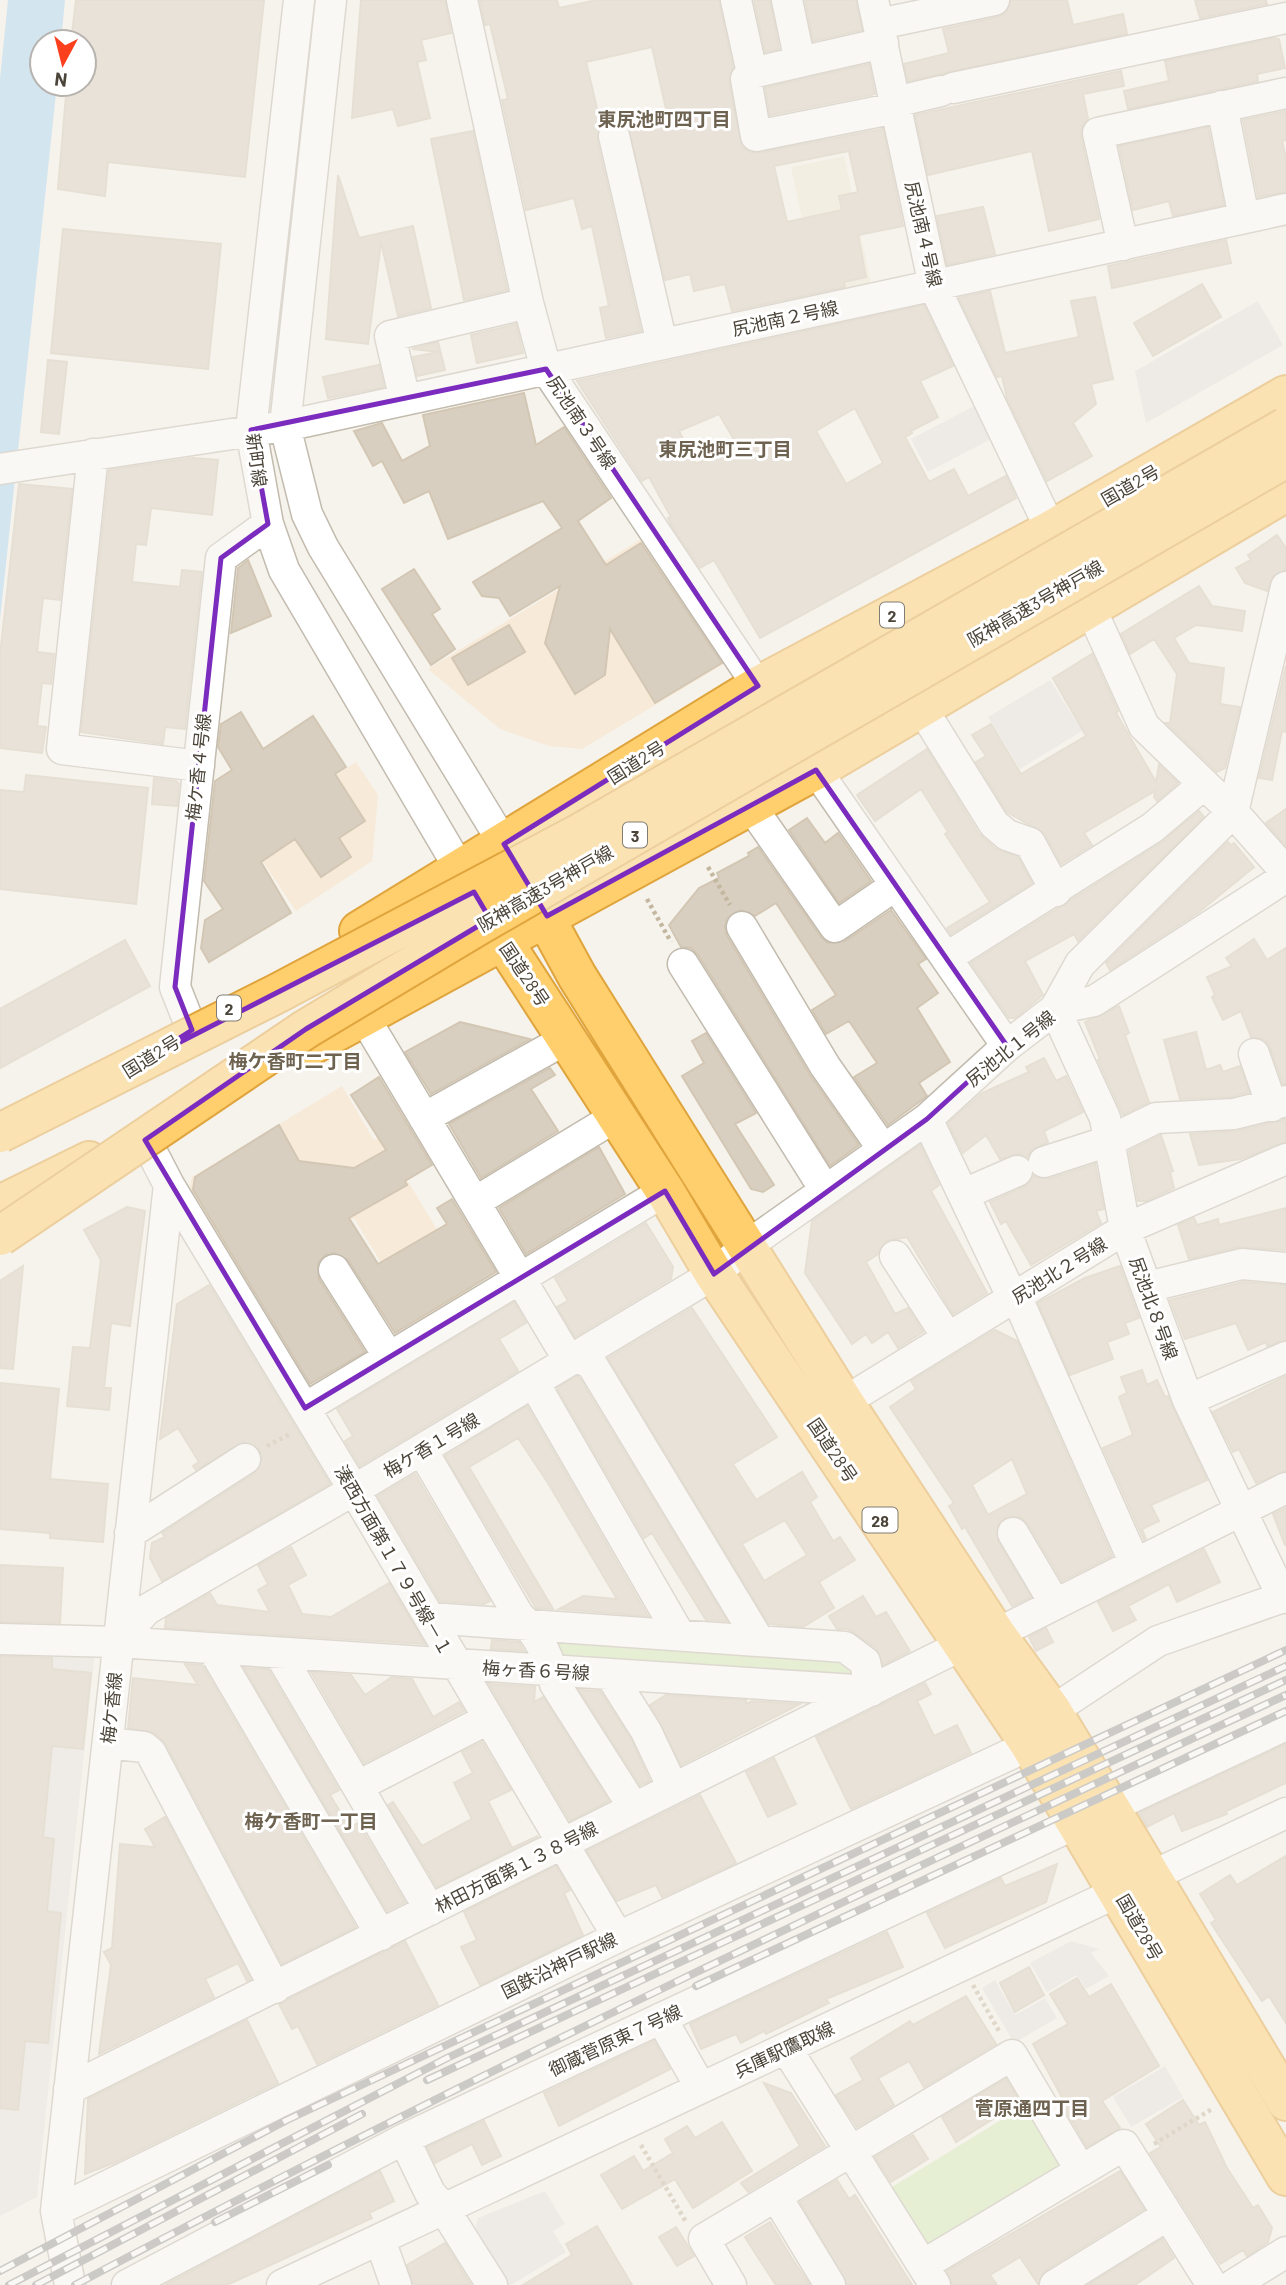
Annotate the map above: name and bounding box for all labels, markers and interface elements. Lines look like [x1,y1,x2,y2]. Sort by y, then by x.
north arrow [28,28,98,98]
text: N [53,68,69,93]
district label: 東尻池町四丁目 [597,107,731,130]
street label: 尻池南４号線 [901,179,947,289]
street label: 尻池南２号線 [730,296,840,340]
street label: 尻池南３号線 [543,371,621,473]
street label: 新町線 [242,432,272,488]
district label: 東尻池町三丁目 [658,437,792,460]
street label: 国道2号 [1097,460,1163,510]
street label: 阪神高速3号神戸線 [963,555,1107,651]
road number: 2 [880,602,904,628]
street label: 梅ケ香４号線 [181,712,215,822]
street label: 国道2号 [603,736,669,788]
road number: 3 [623,822,647,848]
street label: 阪神高速3号神戸線 [473,840,617,936]
street label: 国道28号 [495,938,555,1010]
road number: 2 [217,996,241,1020]
street label: 尻池北１号線 [961,1005,1059,1091]
street label: 国道2号 [118,1030,184,1082]
district label: 梅ケ香町二丁目 [228,1049,362,1072]
street label: 尻池北２号線 [1007,1232,1111,1308]
street label: 尻池北８号線 [1125,1253,1183,1363]
street label: 梅ケ香１号線 [379,1408,483,1482]
street label: 国道28号 [803,1414,863,1486]
street label: 湊西方面第１７９号線－１ [330,1461,458,1659]
road number: 28 [862,1508,898,1532]
street label: 梅ヶ香６号線 [481,1656,591,1684]
street label: 梅ケ香線 [96,1671,126,1745]
district label: 梅ケ香町一丁目 [244,1809,378,1832]
street label: 林田方面第１３８号線 [431,1816,601,1918]
street label: 国道28号 [1112,1890,1168,1964]
street label: 国鉄沿神戸駅線 [498,1927,620,2003]
street label: 御蔵菅原東７号線 [545,2000,685,2080]
street label: 兵庫駅鷹取線 [730,2016,838,2082]
district label: 菅原通四丁目 [975,2096,1089,2119]

